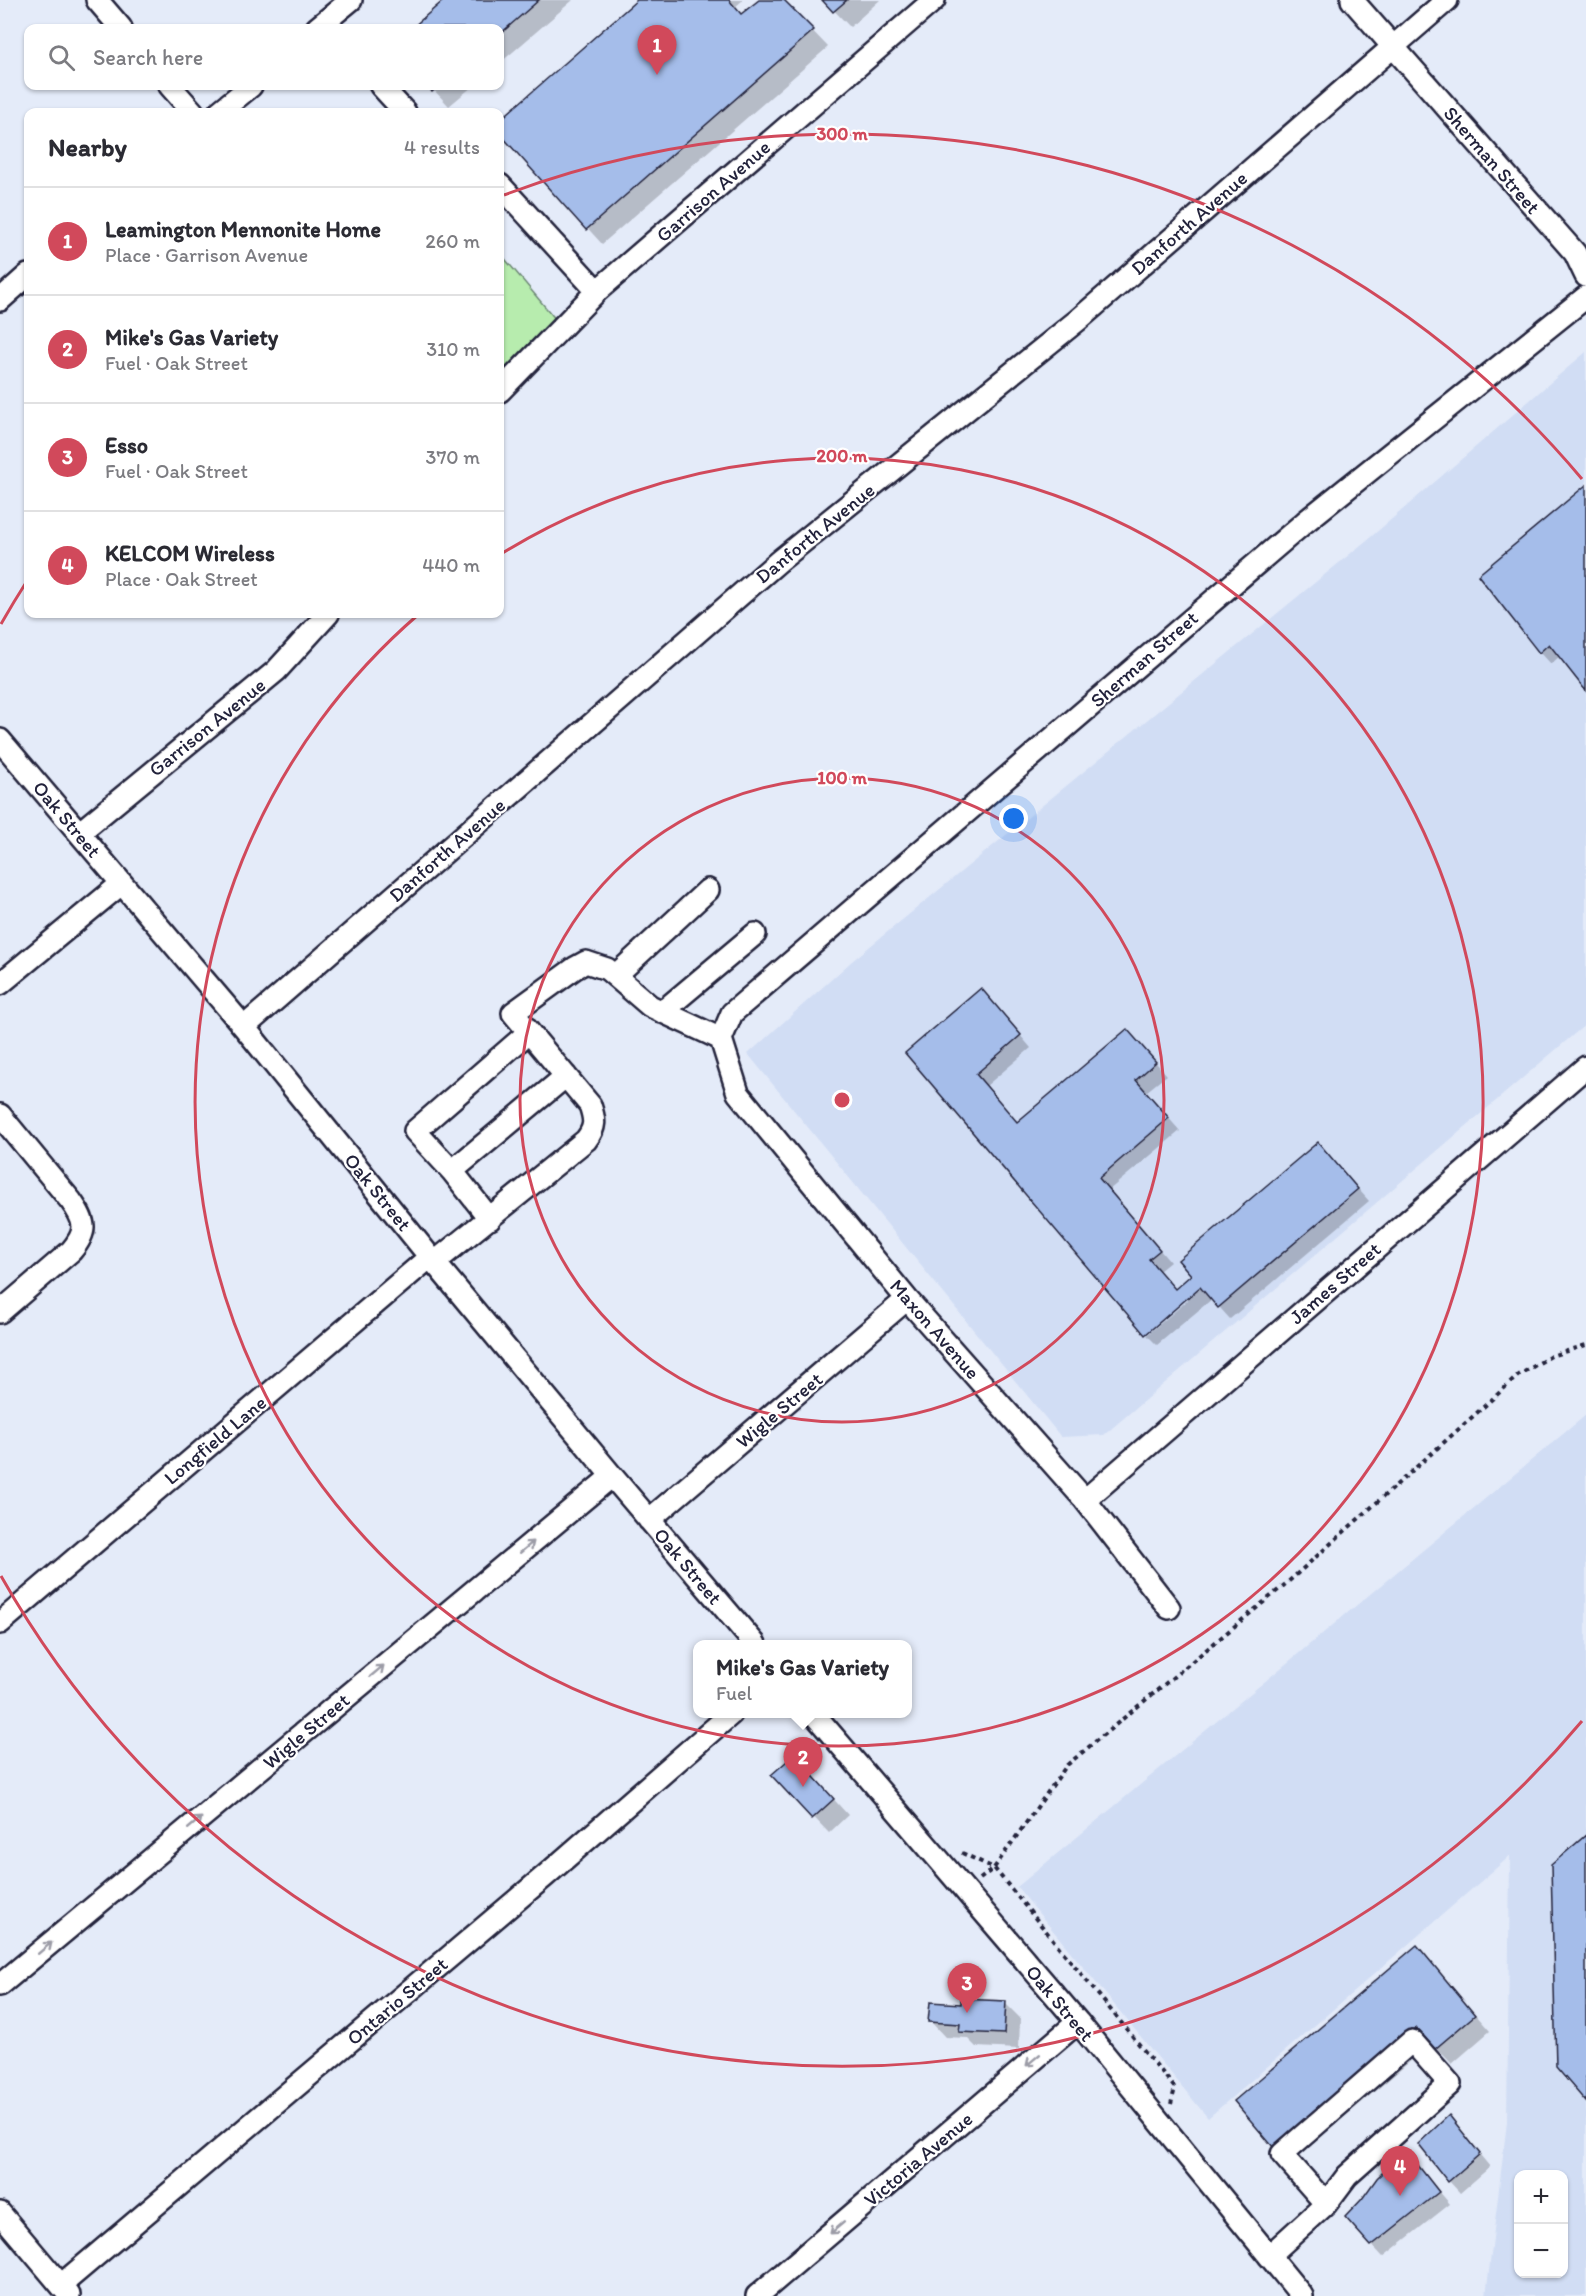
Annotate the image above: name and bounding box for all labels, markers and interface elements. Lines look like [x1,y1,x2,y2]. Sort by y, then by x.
search box [24,24,504,90]
pin: 1 [638,26,676,75]
icon: search [45,41,78,74]
text: Search here [93,44,203,71]
street label: Sherman Street [1439,101,1545,219]
text: 300 m [816,123,868,145]
text: Nearby [48,131,127,163]
text: 4 results [404,135,480,159]
street label: Garrison Avenue [651,135,775,247]
street label: Danforth Avenue [1126,166,1252,280]
text: Leamington Mennonite Home [105,216,381,243]
text: 1 [63,229,72,253]
text: 260 m [425,229,480,253]
text: Place · Garrison Avenue [105,243,308,267]
text: Mike's Gas Variety [105,324,278,351]
text: 2 [62,337,73,361]
text: 310 m [426,337,480,361]
text: Fuel · Oak Street [105,351,248,375]
text: Esso [105,432,148,459]
text: 3 [62,445,73,469]
text: 370 m [426,445,480,469]
text: 200 m [817,445,868,467]
text: Fuel · Oak Street [105,459,248,483]
street label: Danforth Avenue [751,478,879,588]
text: KELCOM Wireless [105,540,275,567]
text: 4 [61,553,74,577]
text: 440 m [422,553,480,577]
text: Place · Oak Street [105,567,258,591]
street label: Sherman Street [1085,606,1203,712]
street label: Garrison Avenue [144,673,270,781]
text: 100 m [817,767,868,789]
street label: Oak Street [28,776,106,862]
street label: Danforth Avenue [384,793,510,907]
your location [999,804,1028,833]
centre of rings [832,1090,852,1110]
street label: Oak Street [339,1148,417,1236]
street label: James Street [1285,1237,1386,1329]
street label: Maxon Avenue [885,1274,985,1384]
street label: Wigle Street [731,1367,828,1453]
street label: Longfield Lane [159,1390,271,1490]
street label: Oak Street [649,1523,727,1609]
one-way arrow [519,1540,535,1553]
popup [693,1640,912,1718]
text: Mike's Gas Variety [716,1654,889,1681]
one-way arrow [369,1665,385,1678]
text: Fuel [716,1681,752,1705]
street label: Wigle Street [258,1688,355,1774]
pin: 2 [784,1738,822,1787]
one-way arrow [187,1816,202,1830]
one-way arrow [37,1941,53,1954]
street label: Ontario Street [342,1952,452,2050]
street label: Oak Street [1021,1960,1099,2046]
pin: 3 [948,1964,986,2013]
one-way arrow [1025,2054,1041,2067]
street label: Victoria Avenue [859,2107,977,2211]
pin: 4 [1380,2146,1420,2196]
map controls [1514,2170,1568,2278]
button: + [1514,2170,1568,2224]
one-way arrow [830,2221,845,2235]
button: − [1514,2224,1568,2278]

